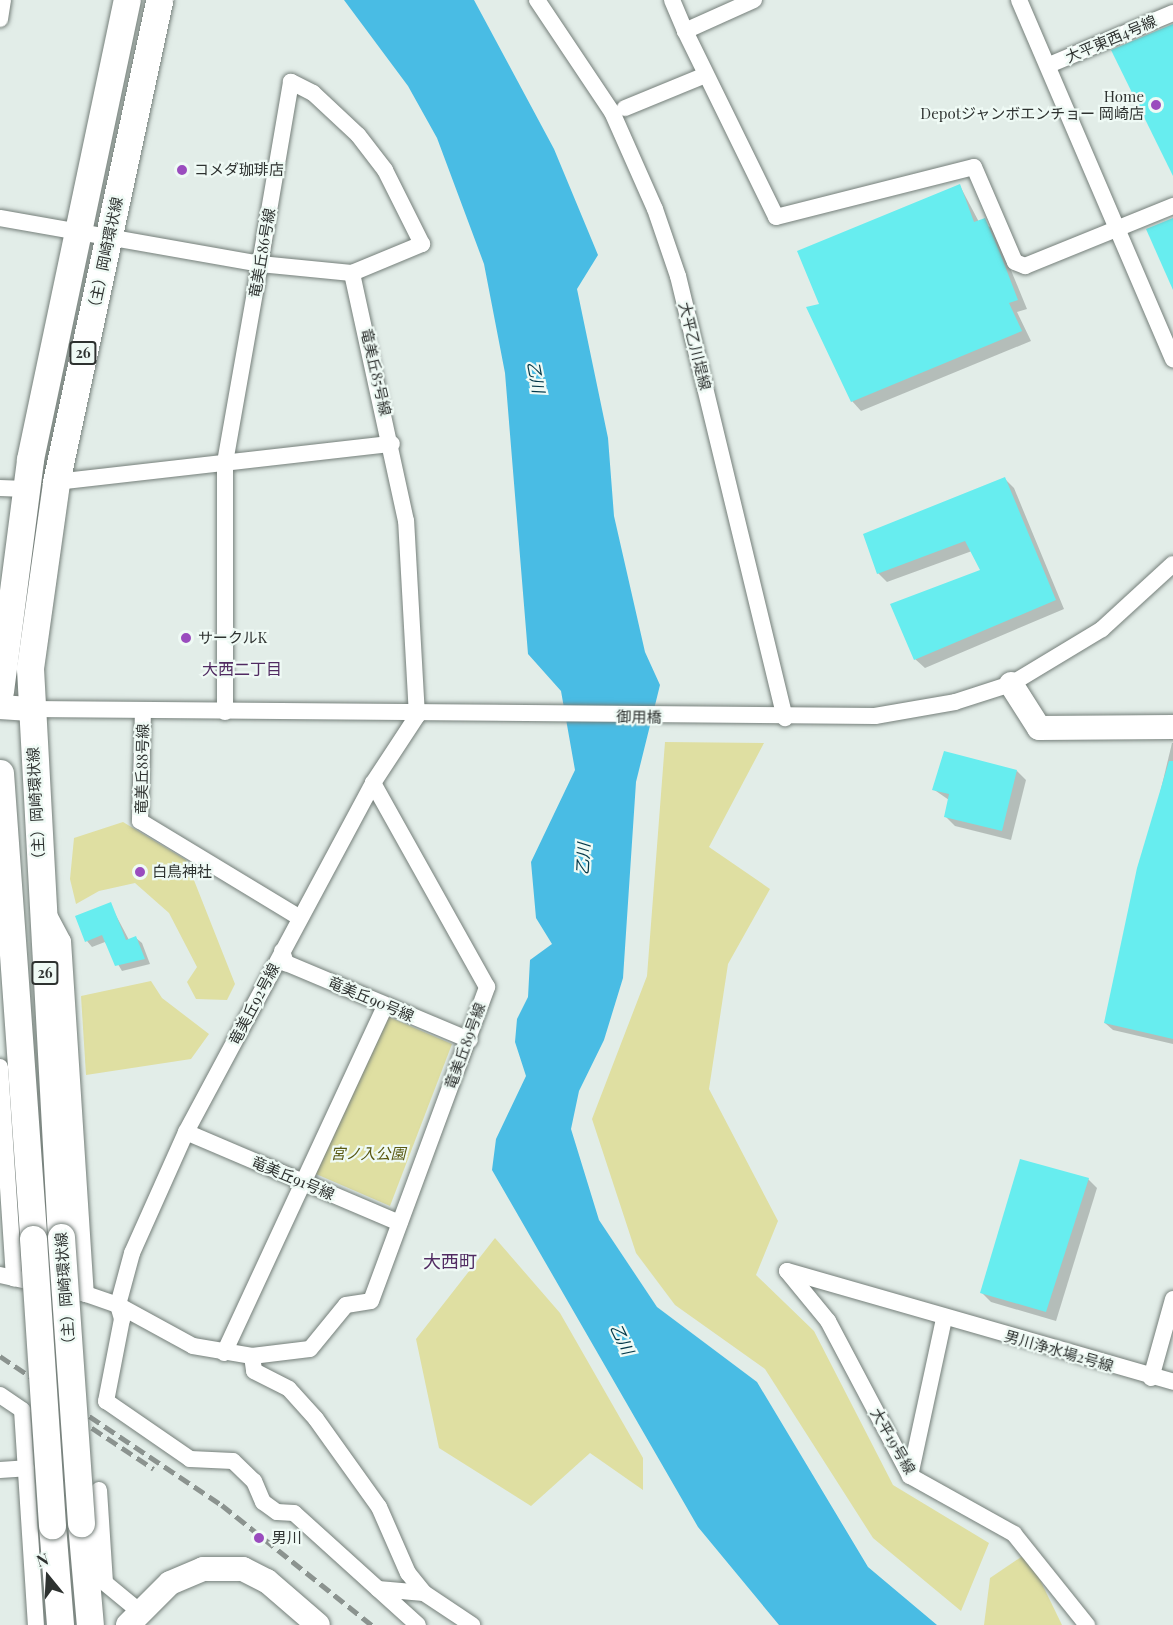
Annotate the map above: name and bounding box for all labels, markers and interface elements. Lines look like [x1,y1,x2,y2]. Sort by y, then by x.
street label: 大平東西4号線 [1063,12,1159,66]
place label: Home Depotジャンボエンチョー 岡崎店 [920,87,1144,122]
marker: Home Depotジャンボエンチョー 岡崎店 [1149,98,1163,112]
place label: コメダ珈琲店 [194,161,284,179]
marker: コメダ珈琲店 [175,163,189,177]
street label: （主）岡崎環状線 [84,195,126,317]
street label: 竜美丘86号線 [245,207,279,299]
street label: 大平乙川堤線 [675,300,715,392]
street label: 竜美丘85号線 [357,327,395,417]
road number: 26 [68,342,98,364]
water label: 乙川 [524,359,548,395]
place label: サークルK [198,629,268,647]
marker: サークルK [179,631,193,645]
district label: 大西二丁目 [202,659,282,679]
street label: 御用橋 [616,708,662,726]
street label: 竜美丘88号線 [132,724,152,814]
street label: （主）岡崎環状線 [24,747,48,867]
water label: 乙川 [573,843,593,875]
place label: 白鳥神社 [152,863,212,881]
marker: 白鳥神社 [133,865,147,879]
street label: 竜美丘92号線 [225,960,283,1048]
road number: 26 [30,962,60,984]
street label: 竜美丘90号線 [325,973,417,1025]
street label: 竜美丘89号線 [441,1000,489,1092]
park label: 宮ノ入公園 [331,1145,405,1163]
street label: 竜美丘91号線 [249,1152,337,1204]
street label: （主）岡崎環状線 [52,1232,78,1352]
district label: 大西町 [423,1250,477,1272]
water label: 乙川 [606,1320,638,1358]
street label: 男川浄水場2号線 [1003,1327,1115,1375]
street label: 大平19号線 [867,1405,919,1477]
marker: 男川 [250,1529,268,1547]
place label: 男川 [272,1529,302,1547]
north arrow [18,1547,78,1607]
text: N [34,1548,51,1571]

